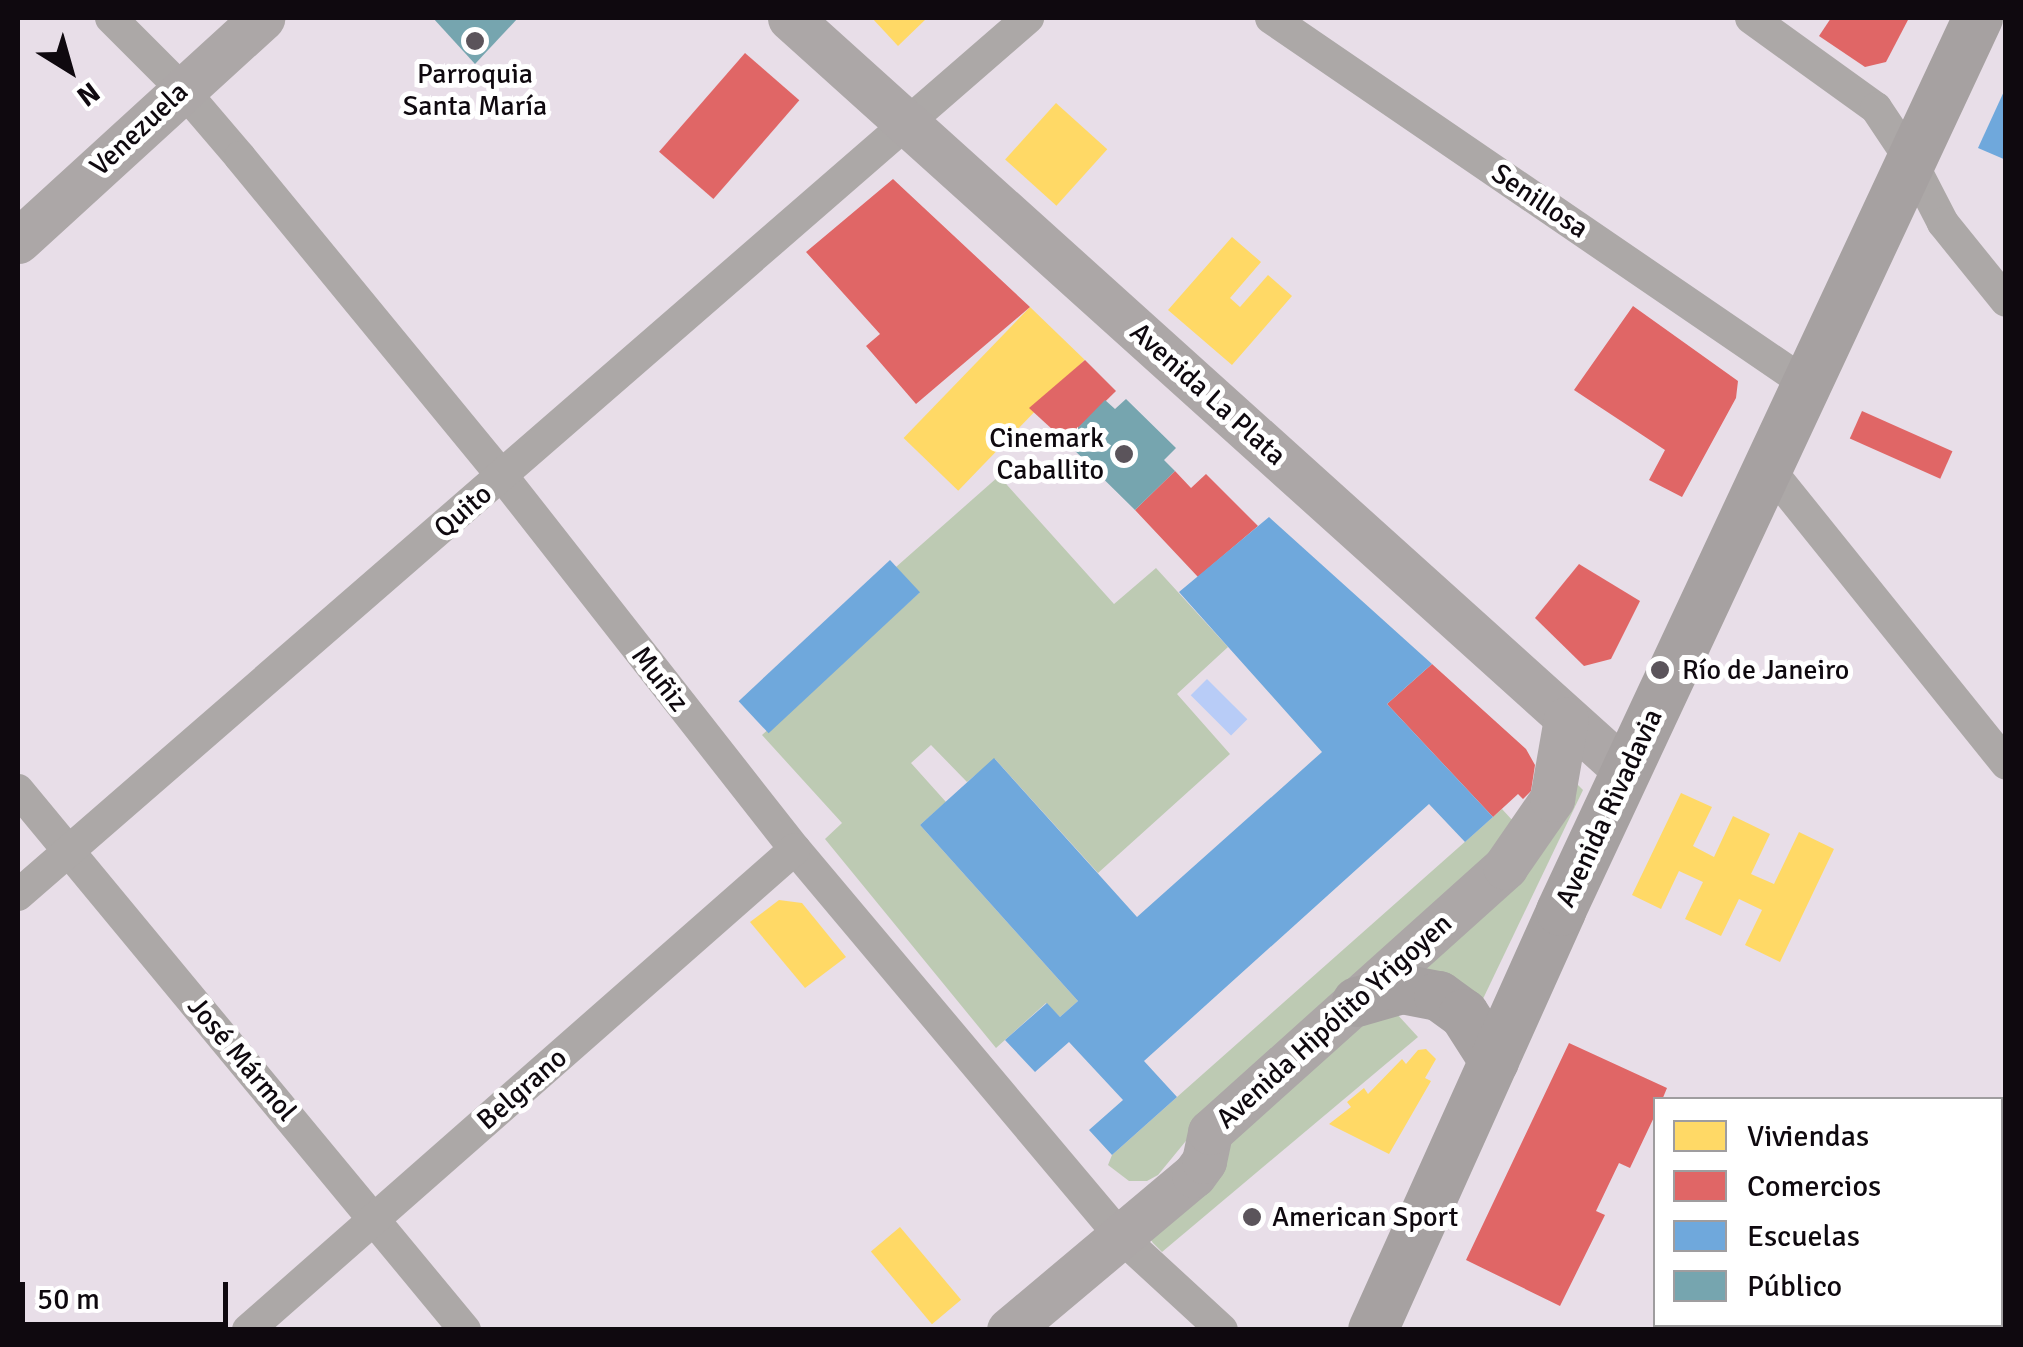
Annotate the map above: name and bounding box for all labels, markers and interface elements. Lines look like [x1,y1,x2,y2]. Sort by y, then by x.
north arrow [20,20,120,120]
marker: Parroquia Santa María [464,30,486,52]
place label: Parroquia Santa María [403,57,547,123]
text: N [70,75,106,113]
street label: Venezuela [83,75,195,183]
street label: Senillosa [1485,157,1595,245]
street label: Avenida La Plata [1123,315,1293,473]
place label: Cinemark Caballito [989,421,1104,487]
marker: Cinemark Caballito [1113,443,1135,465]
street label: Quito [427,477,499,545]
street label: Muñiz [624,640,696,718]
place label: Río de Janeiro [1682,653,1849,687]
marker: Río de Janeiro [1647,657,1673,683]
street label: Avenida Rivadavia [1548,704,1670,912]
street label: Avenida Hipólito Yrigoyen [1209,906,1459,1136]
street label: José Mármol [180,990,304,1128]
street label: Belgrano [470,1041,574,1137]
legend [1653,1097,2003,1327]
text: Viviendas [1747,1118,1869,1155]
text: Comercios [1747,1168,1881,1205]
place label: American Sport [1272,1200,1458,1234]
marker: American Sport [1241,1206,1263,1228]
text: Escuelas [1747,1218,1860,1255]
scale bar [25,1262,232,1324]
text: Público [1747,1268,1842,1305]
text: 50 m [37,1281,100,1318]

